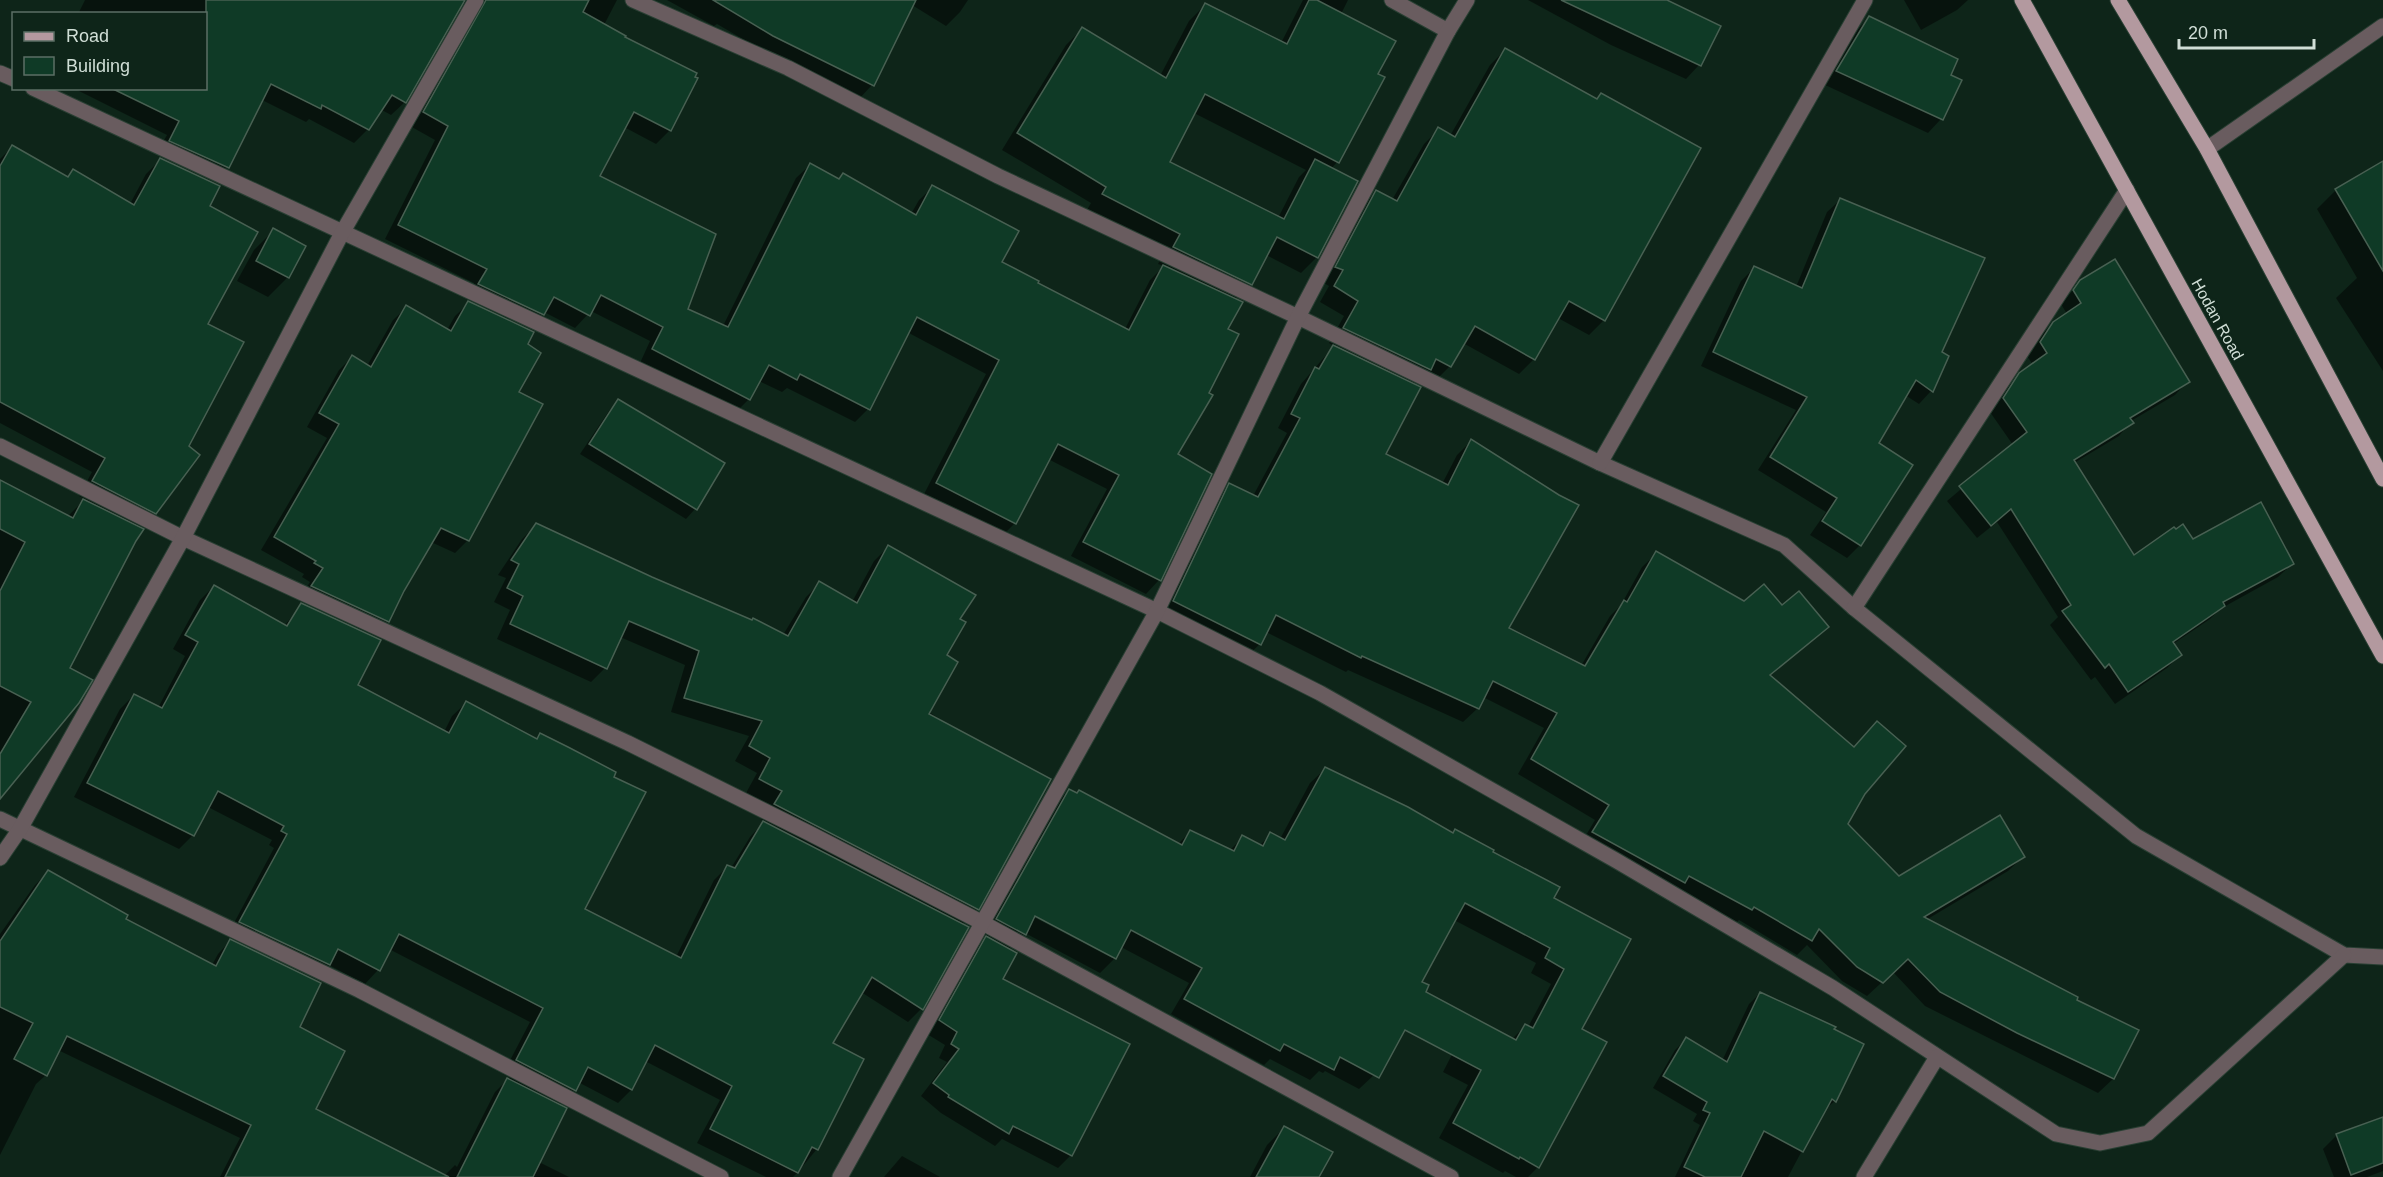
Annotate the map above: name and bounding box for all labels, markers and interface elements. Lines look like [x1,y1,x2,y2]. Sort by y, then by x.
legend [12,12,207,90]
scale bar [2179,12,2314,50]
text: 20 m [2188,23,2228,43]
text: Road [66,26,109,46]
text: Building [66,56,130,76]
street label: Hodan Road [2188,276,2247,363]

